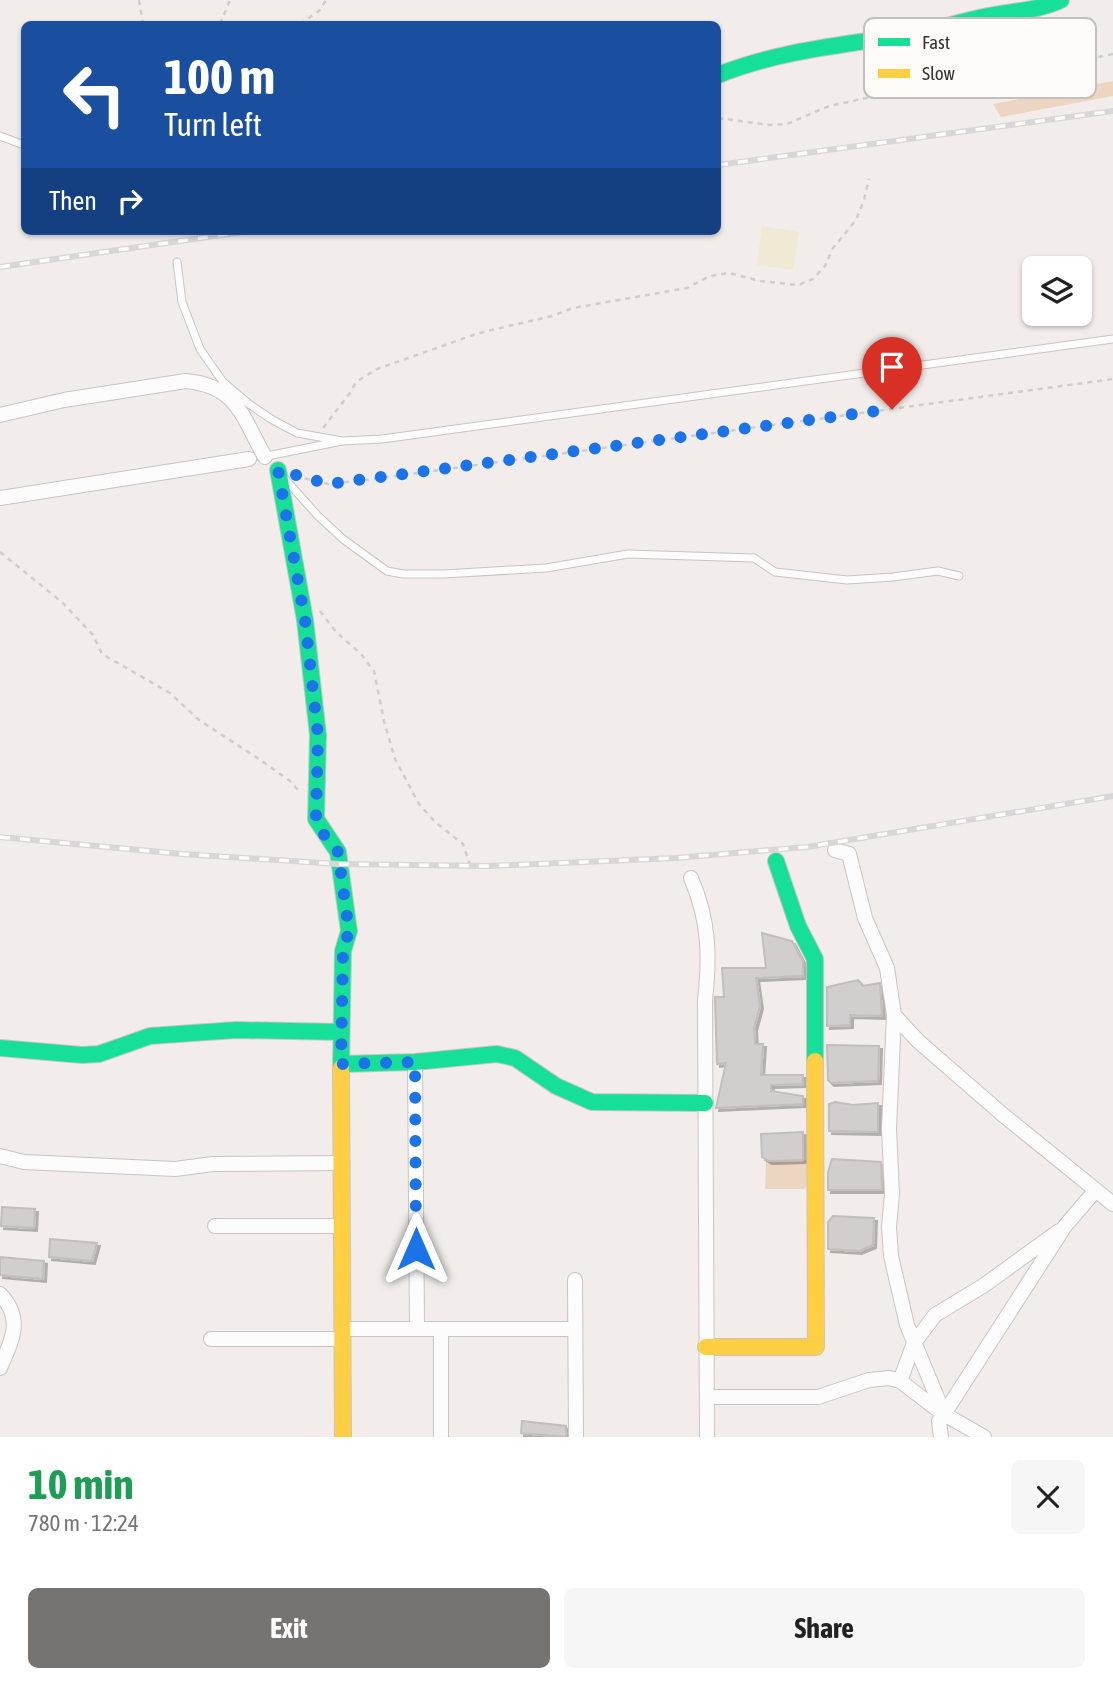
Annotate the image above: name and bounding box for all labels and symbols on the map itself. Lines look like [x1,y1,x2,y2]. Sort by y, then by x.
legend [864,18,1096,98]
text: Fast [922,31,950,53]
text: Slow [922,62,956,84]
pin [862,337,922,409]
position arrow [379,1212,453,1286]

